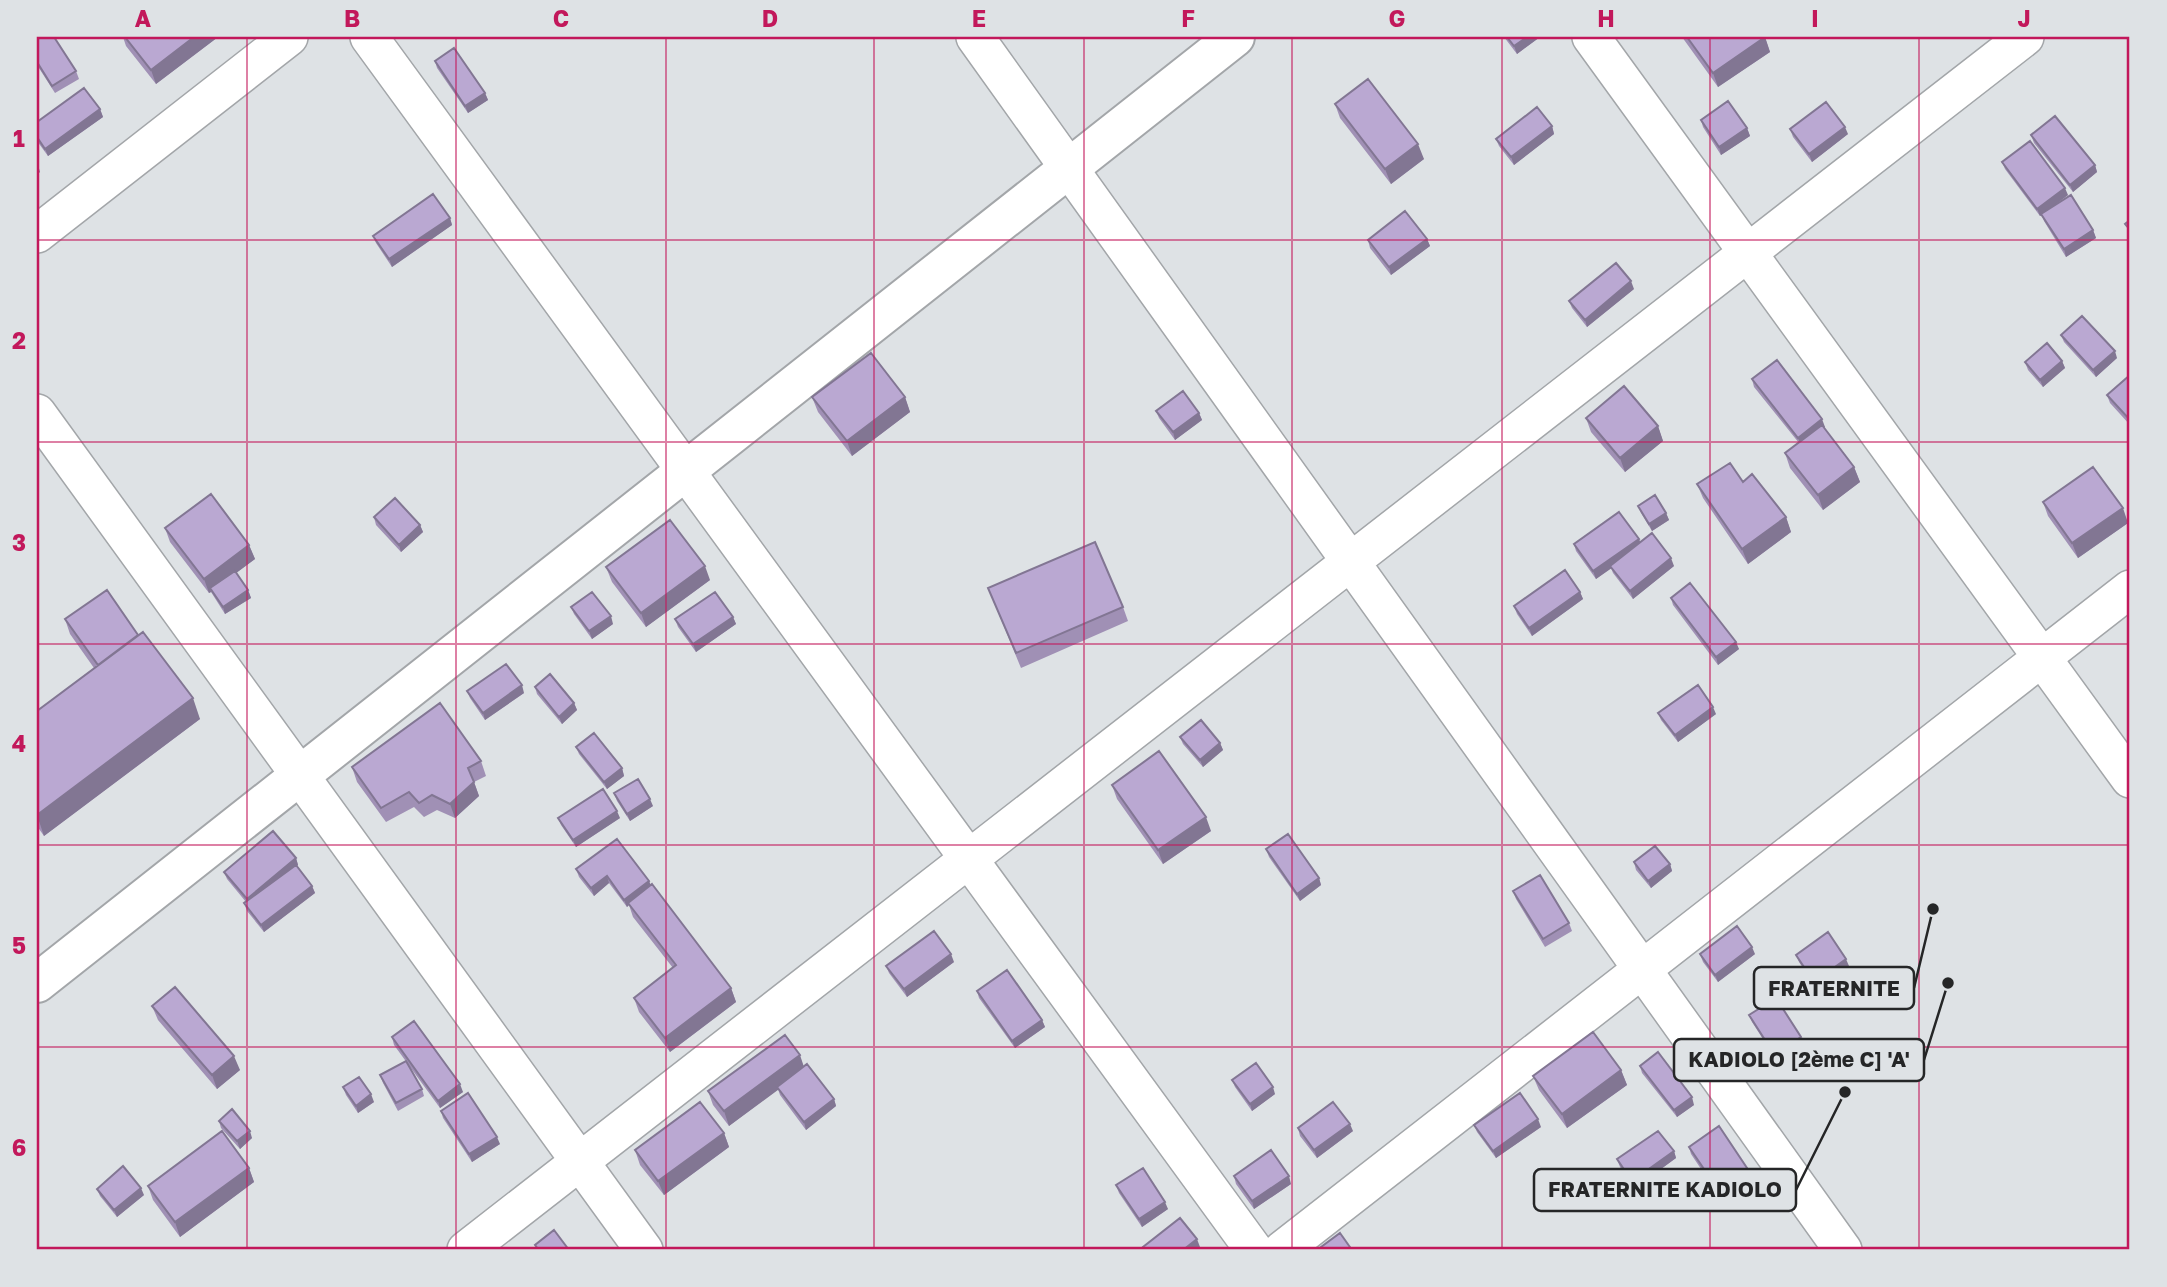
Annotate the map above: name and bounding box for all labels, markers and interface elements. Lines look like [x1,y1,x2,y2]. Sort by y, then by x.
text: A [135,4,152,32]
text: B [344,4,360,32]
text: C [553,4,569,32]
text: D [762,4,778,32]
text: E [972,4,986,32]
text: F [1181,4,1195,32]
text: G [1389,4,1405,32]
text: H [1597,4,1615,32]
text: I [1811,4,1819,32]
text: J [2017,4,2031,32]
text: 1 [13,124,25,152]
text: 2 [12,326,26,354]
text: 3 [12,528,26,556]
text: 4 [12,729,26,757]
text: 5 [12,931,26,959]
callout: FRATERNITE [1754,967,1914,1009]
text: FRATERNITE [1768,975,1900,1001]
callout: KADIOLO [2ème C] 'A' [1674,1039,1924,1081]
text: KADIOLO [2ème C] 'A' [1688,1046,1910,1072]
text: 6 [12,1133,26,1161]
callout: FRATERNITE KADIOLO [1534,1169,1796,1211]
text: FRATERNITE KADIOLO [1548,1176,1782,1202]

